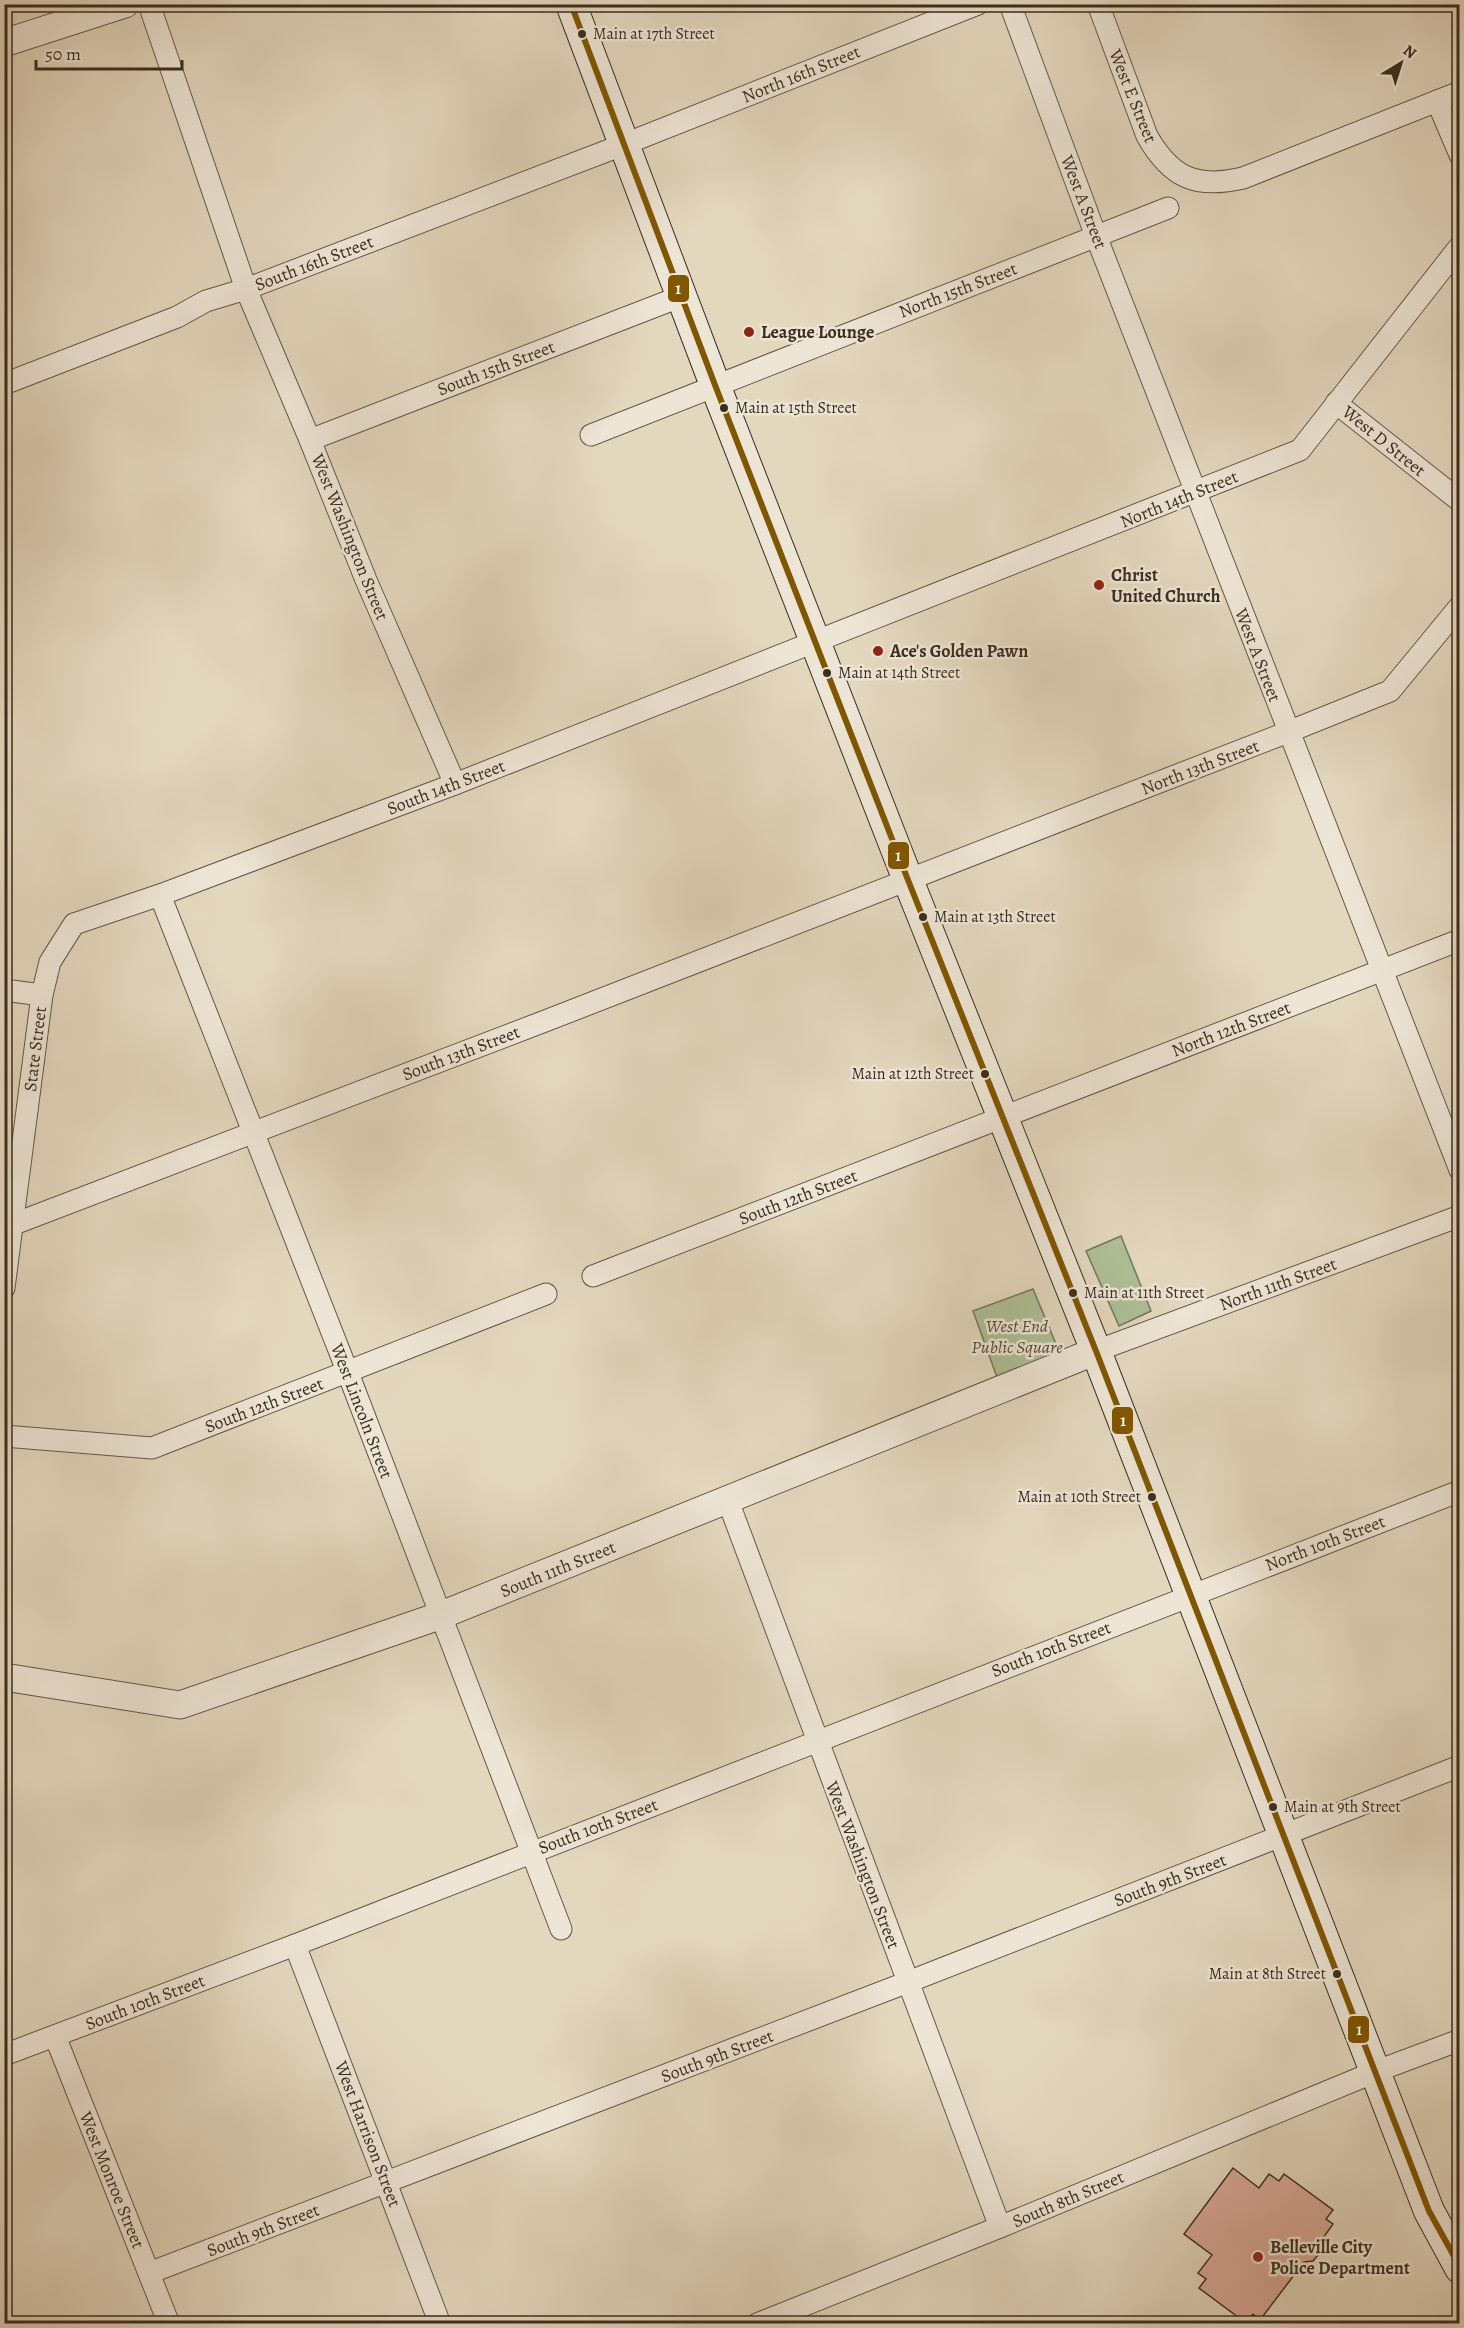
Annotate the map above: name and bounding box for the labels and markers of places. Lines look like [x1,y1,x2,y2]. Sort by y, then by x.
place label: Main at 17th Street [593,23,715,45]
marker: Main at 17th Street [576,28,588,40]
place label: League Lounge [761,320,874,344]
marker: League Lounge [742,325,756,339]
place label: Main at 15th Street [735,397,857,419]
marker: Main at 15th Street [718,402,730,414]
place label: Christ United Church [1111,563,1221,608]
marker: Christ United Church [1092,578,1106,592]
place label: Ace's Golden Pawn [889,639,1028,663]
marker: Ace's Golden Pawn [871,644,885,658]
place label: Main at 14th Street [838,662,960,684]
marker: Main at 14th Street [821,667,833,679]
place label: Main at 13th Street [934,906,1056,928]
marker: Main at 13th Street [917,911,929,923]
place label: Main at 12th Street [851,1063,974,1085]
marker: Main at 12th Street [979,1068,991,1080]
place label: Main at 11th Street [1084,1282,1204,1304]
marker: Main at 11th Street [1067,1287,1079,1299]
place label: Main at 10th Street [1017,1486,1141,1508]
marker: Main at 10th Street [1146,1491,1158,1503]
place label: Main at 9th Street [1284,1796,1401,1818]
marker: Main at 9th Street [1267,1801,1279,1813]
place label: Main at 8th Street [1209,1963,1326,1985]
marker: Main at 8th Street [1331,1968,1343,1980]
place label: Belleville City Police Department [1270,2235,1410,2280]
marker: Belleville City Police Department [1251,2250,1265,2264]

